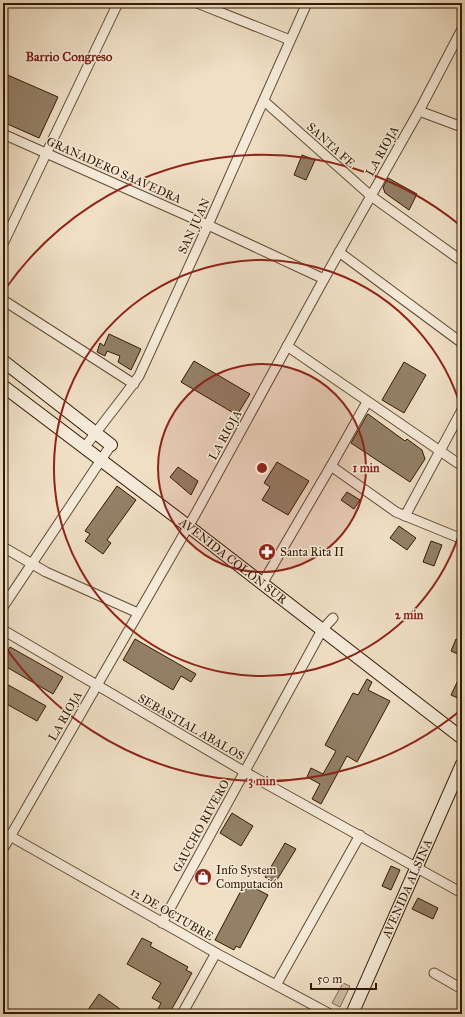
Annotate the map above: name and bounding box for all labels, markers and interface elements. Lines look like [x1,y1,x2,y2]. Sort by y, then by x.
district label: Barrio Congreso [26,49,113,65]
street label: SANTA FE [304,120,358,171]
street label: LA RIOJA [363,123,402,179]
street label: GRANADERO SAAVEDRA [44,134,184,206]
street label: SAN JUAN [175,196,214,257]
street label: LA RIOJA [206,407,245,463]
centre of rings [255,461,269,475]
text: 1 min [352,461,380,475]
street label: AVENIDA COLÓN SUR [176,514,290,607]
pharmacy icon: Santa Rita II [257,542,277,562]
place label: Santa Rita II [280,545,344,559]
text: 2 min [395,608,424,622]
street label: LA RIOJA [45,689,86,744]
street label: SEBASTIAL ABALOS [135,691,247,763]
text: 3 min [248,774,276,789]
street label: GAUCHO RIVERO [170,777,232,875]
street label: AVENIDA ALSINA [379,837,435,941]
place label: Info System Computación [216,863,284,891]
shop icon: Info System Computación [193,867,213,887]
street label: 12 DE OCTUBRE [128,885,216,944]
scale bar [311,965,376,991]
text: 50 m [317,972,342,986]

